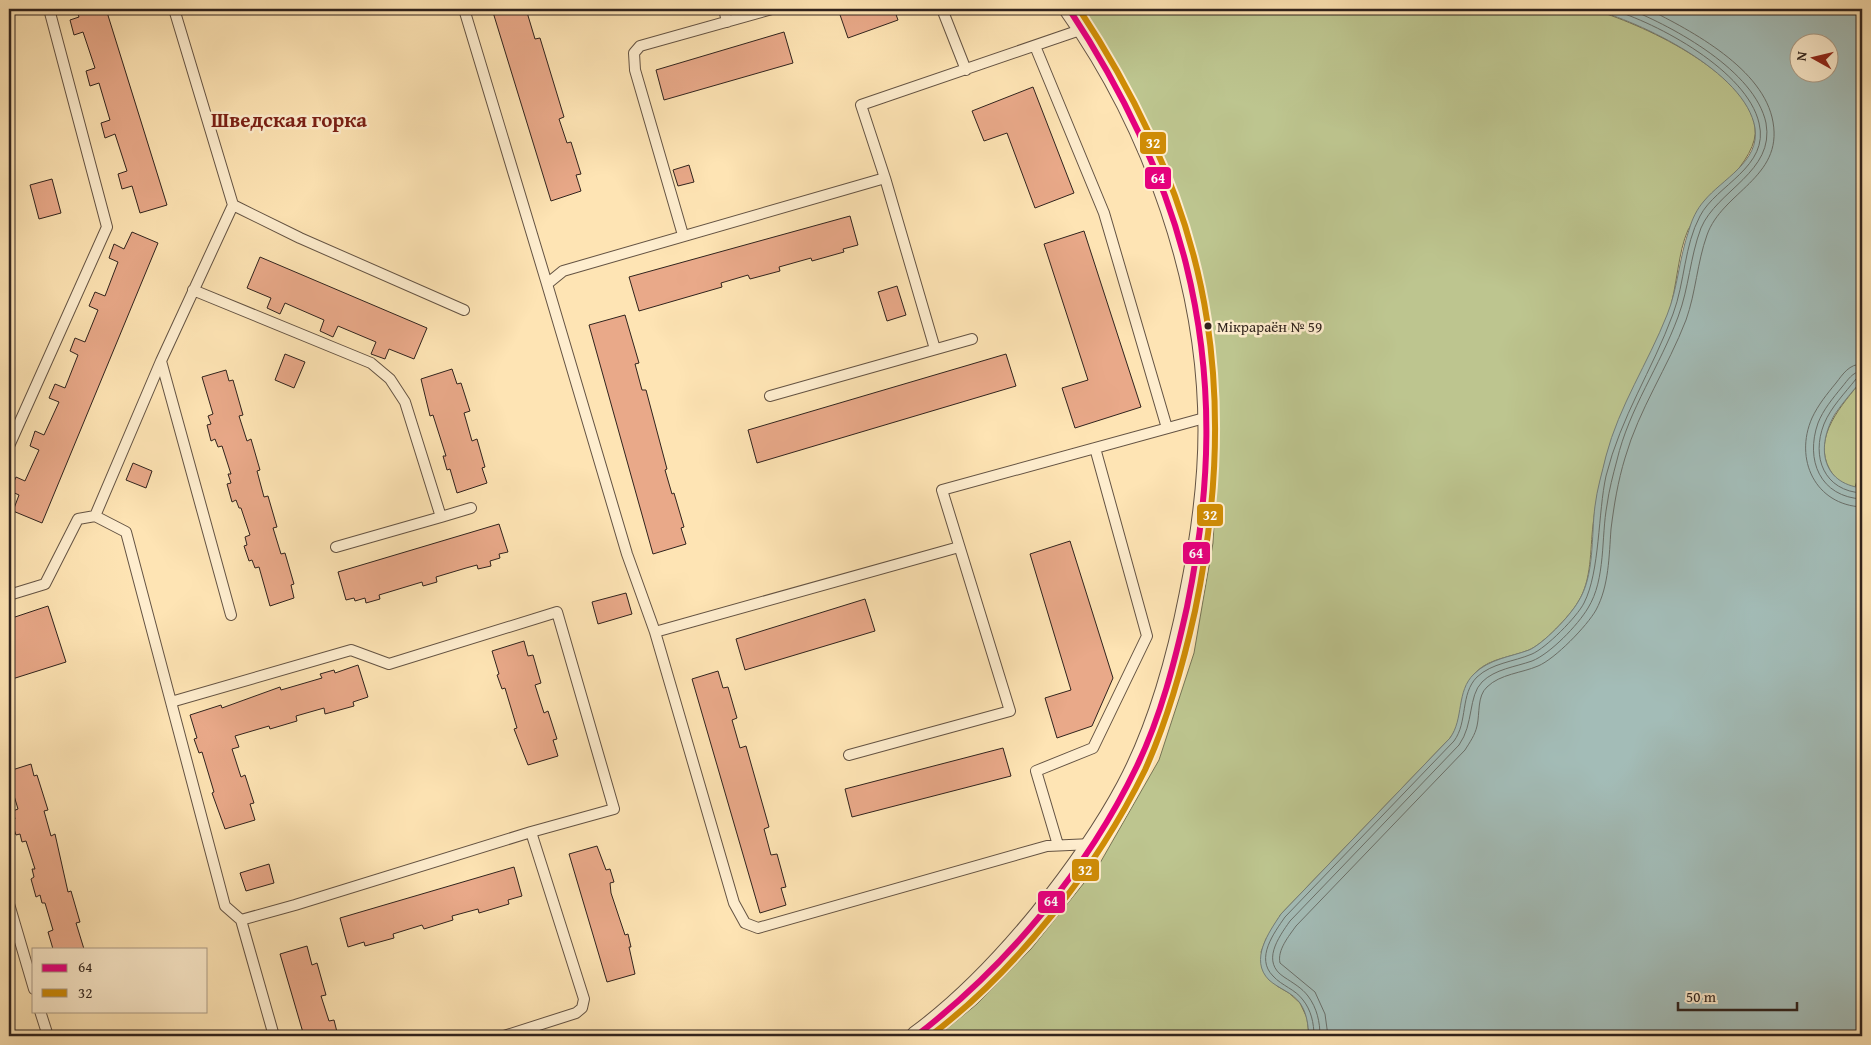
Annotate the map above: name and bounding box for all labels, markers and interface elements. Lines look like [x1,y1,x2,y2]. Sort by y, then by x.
north arrow [1788,32,1838,82]
text: N [1791,50,1812,62]
district label: Шведская горка [211,104,367,135]
line badge: 32 [1139,131,1167,155]
text: 32 [1146,133,1160,153]
line badge: 64 [1144,166,1172,190]
text: 64 [1151,168,1165,188]
place label: Мікрараён № 59 [1217,316,1322,337]
marker: Мікрараён № 59 [1203,321,1213,331]
line badge: 32 [1196,503,1224,527]
text: 32 [1203,505,1217,525]
line badge: 64 [1182,541,1211,565]
text: 64 [1189,543,1203,563]
line badge: 32 [1071,858,1100,882]
text: 32 [1078,860,1092,880]
line badge: 64 [1037,890,1066,914]
text: 64 [1044,891,1058,911]
legend [32,948,208,1012]
text: 64 [78,956,92,977]
scale bar [1678,980,1797,1012]
text: 32 [78,982,92,1003]
text: 50 m [1686,986,1717,1007]

